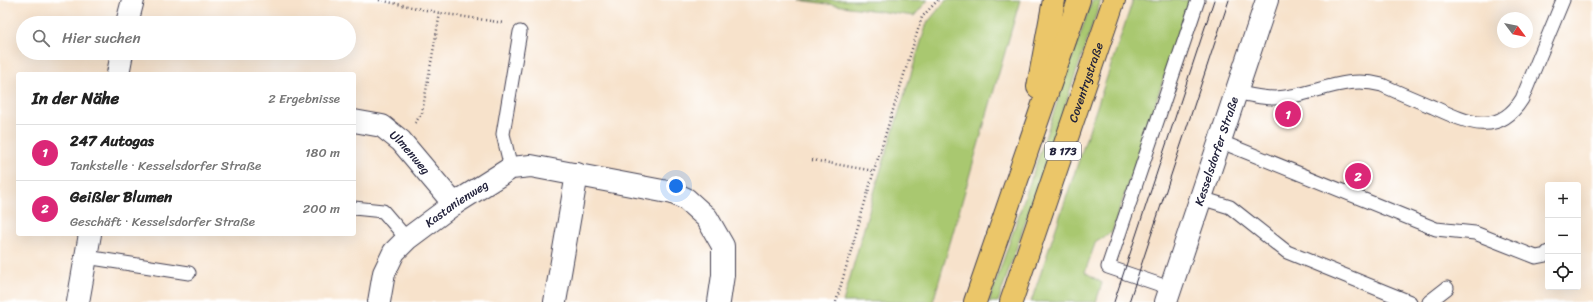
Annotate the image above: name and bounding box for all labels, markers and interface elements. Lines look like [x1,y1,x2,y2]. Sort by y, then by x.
north arrow [1497,12,1533,48]
search box [16,16,356,60]
text: Hier suchen [62,25,141,51]
icon: search [30,27,52,49]
street label: Coventrystraße [1062,39,1110,125]
text: In der Nähe [32,83,119,113]
text: 2 Ergebnisse [268,87,340,110]
street label: Kesselsdorfer Straße [1188,94,1245,209]
pin: 1 [1275,99,1301,129]
street label: Ulmenweg [384,125,436,180]
text: 247 Autogas [70,128,154,154]
text: 1 [42,141,48,164]
text: 180 m [305,141,340,164]
road number: B 173 [1045,142,1081,160]
text: Tankstelle · Kesselsdorfer Straße [70,154,261,177]
pin: 2 [1345,161,1371,191]
street label: Kastanienweg [420,174,493,233]
your location [666,176,686,196]
map controls [1545,182,1581,290]
button: + [1545,182,1581,218]
text: Geißler Blumen [70,184,172,210]
text: 2 [41,197,49,220]
text: 200 m [303,197,340,220]
text: Geschäft · Kesselsdorfer Straße [70,210,255,233]
button: − [1545,218,1581,254]
button: locate [1545,254,1581,290]

